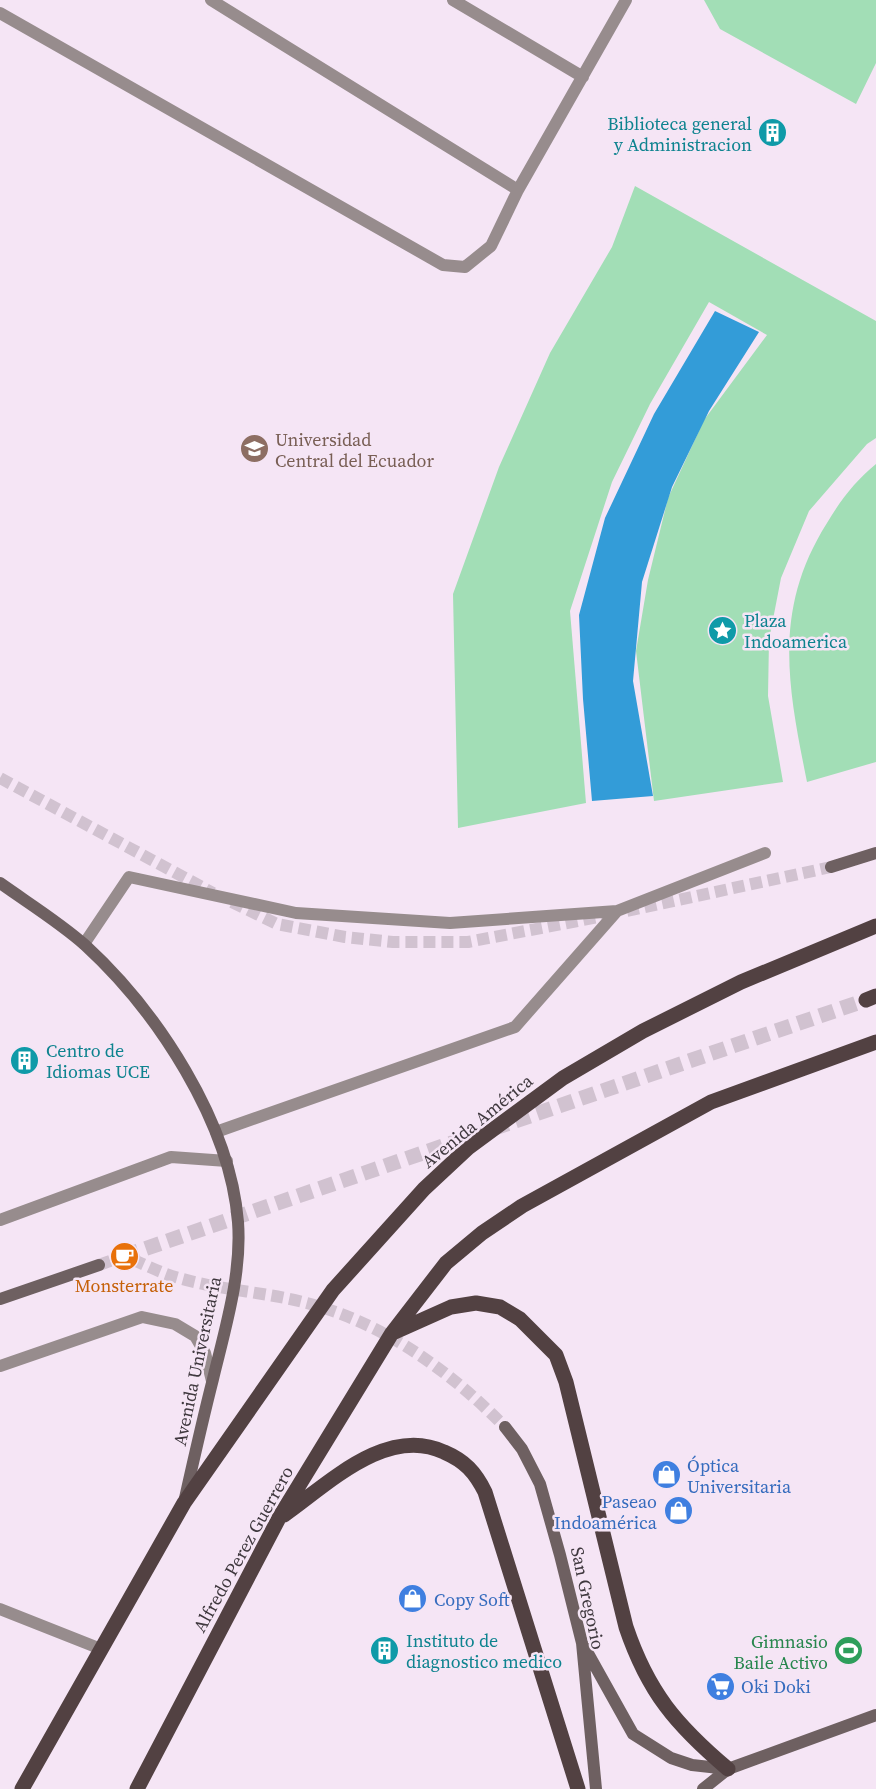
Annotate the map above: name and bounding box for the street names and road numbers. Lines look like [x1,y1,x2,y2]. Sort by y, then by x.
street label: Avenida América [416,1068,539,1174]
street label: Avenida Universitaria [167,1273,227,1448]
street label: Alfredo Perez Guerrero [187,1461,299,1637]
street label: San Gregorio [565,1544,611,1652]

